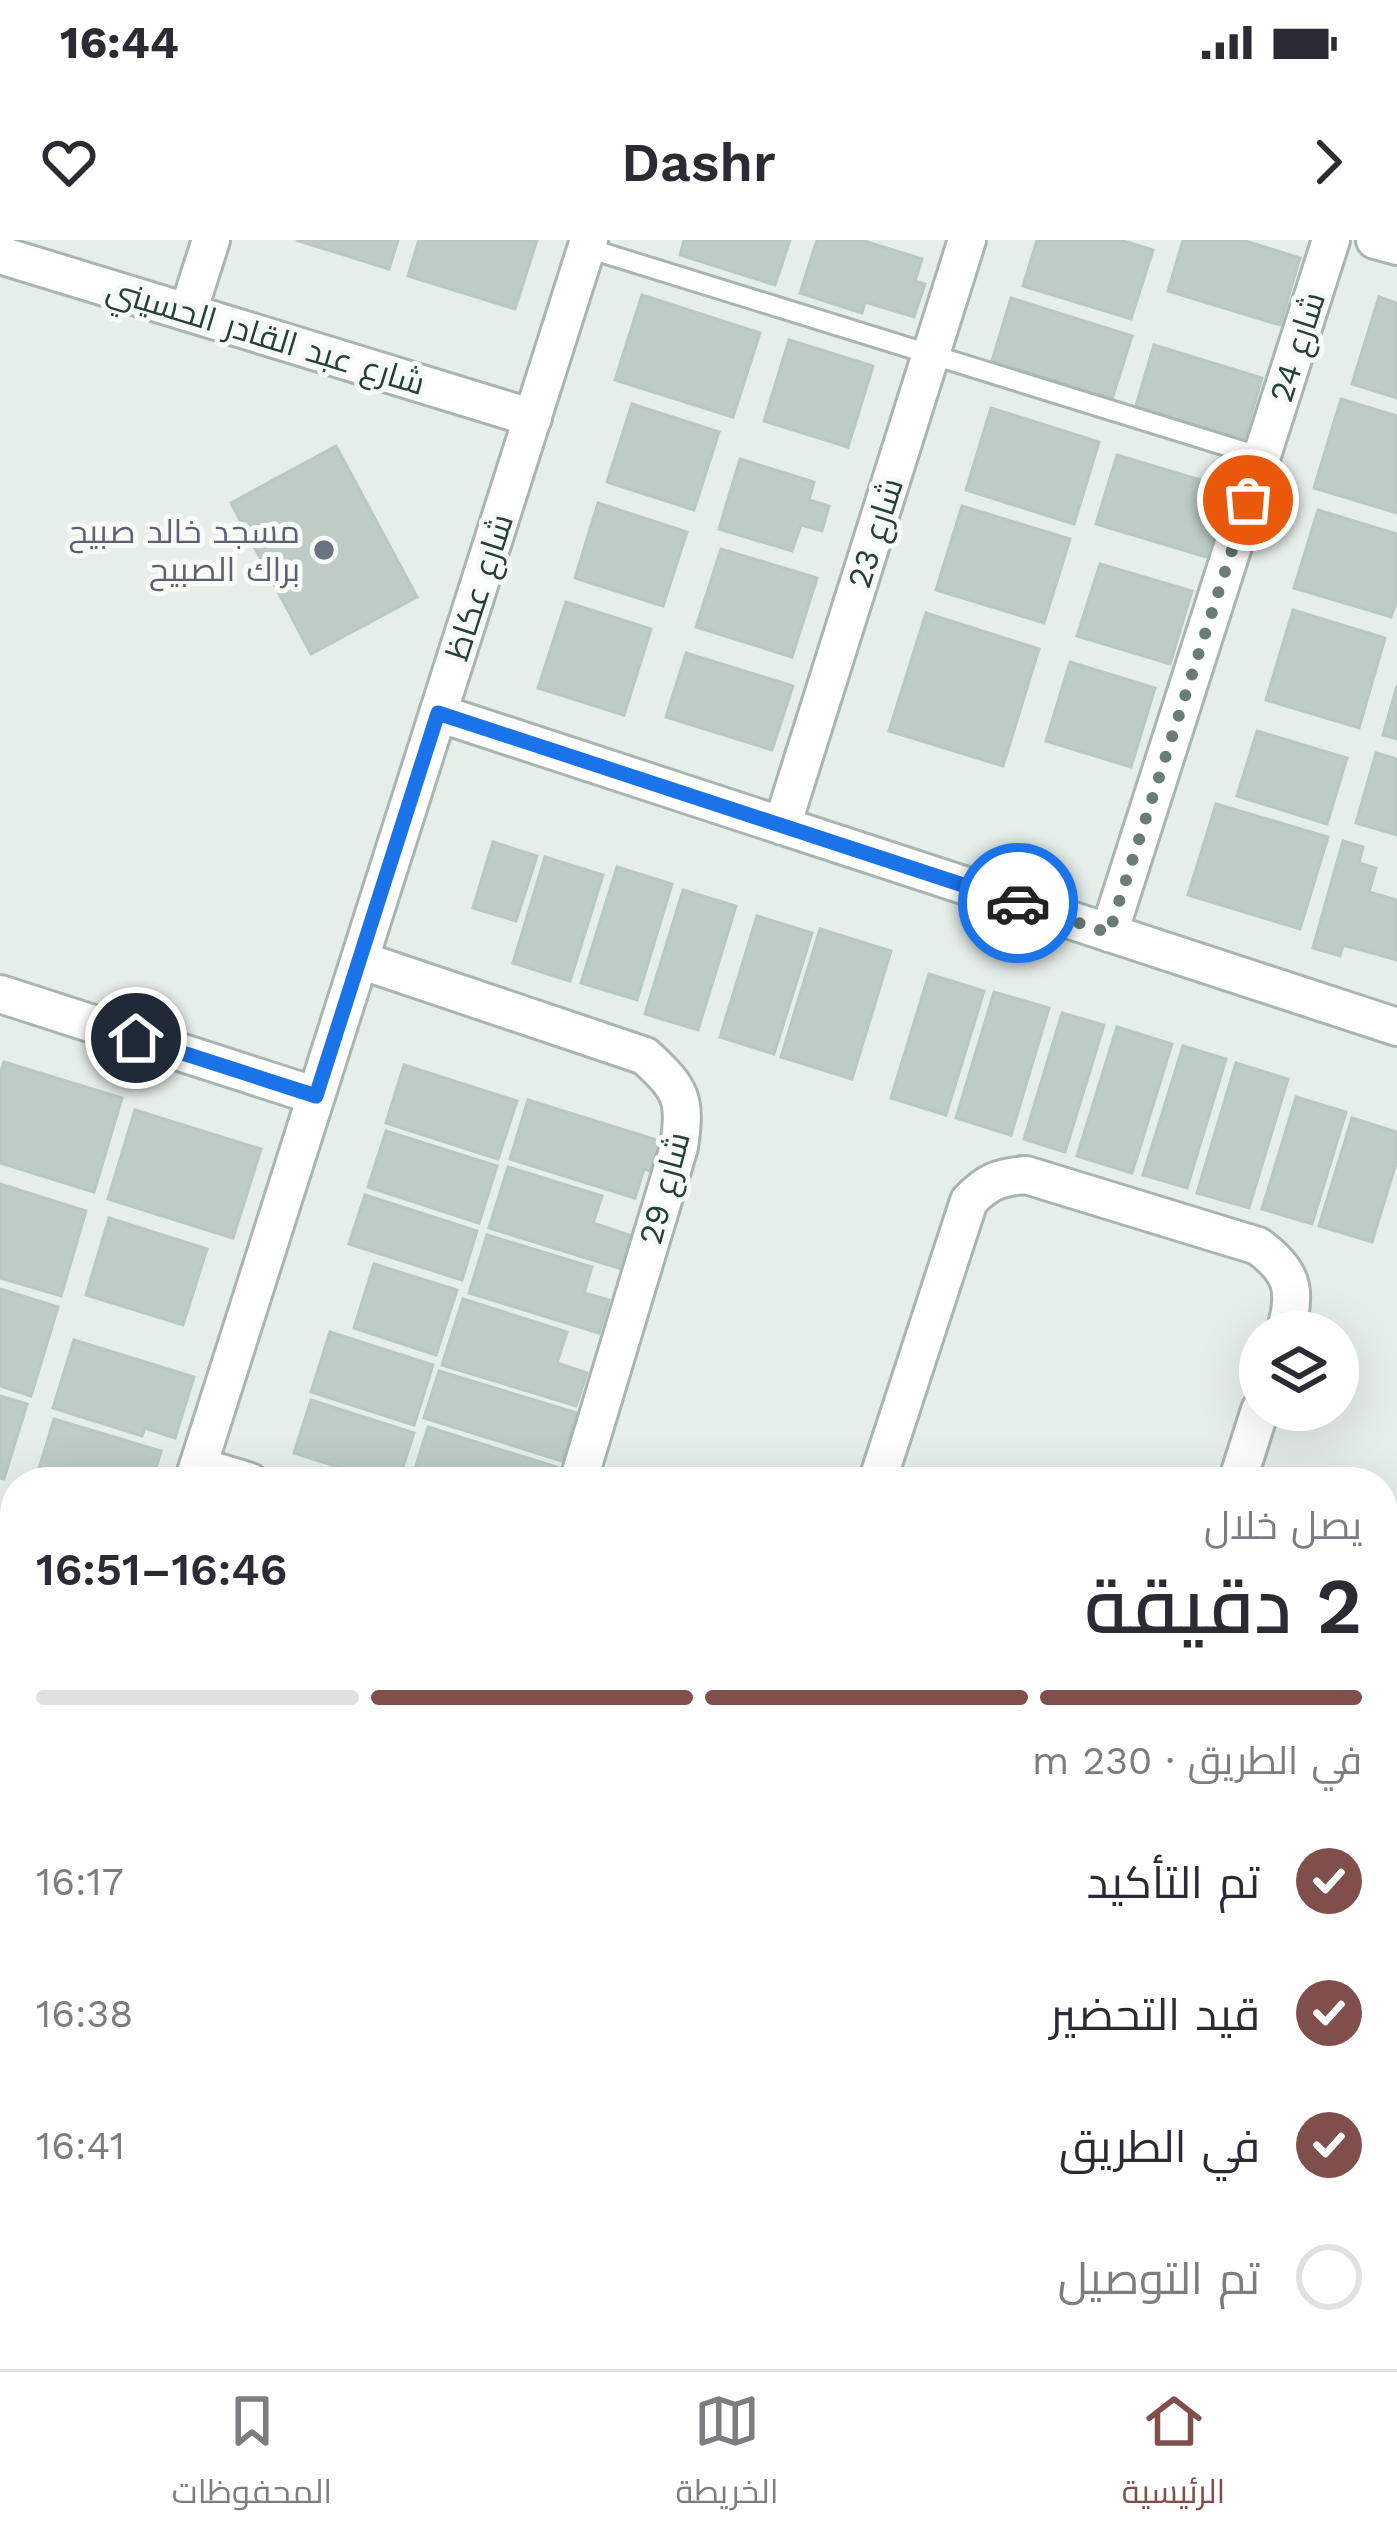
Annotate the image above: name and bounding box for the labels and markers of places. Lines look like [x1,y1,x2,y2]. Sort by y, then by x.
pin [1197,449,1299,551]
place label: مسجد خالد صبيح براك الصبيح [68,512,300,592]
marker: مسجد خالد صبيح براك الصبيح [311,537,337,563]
pin [85,987,187,1089]

